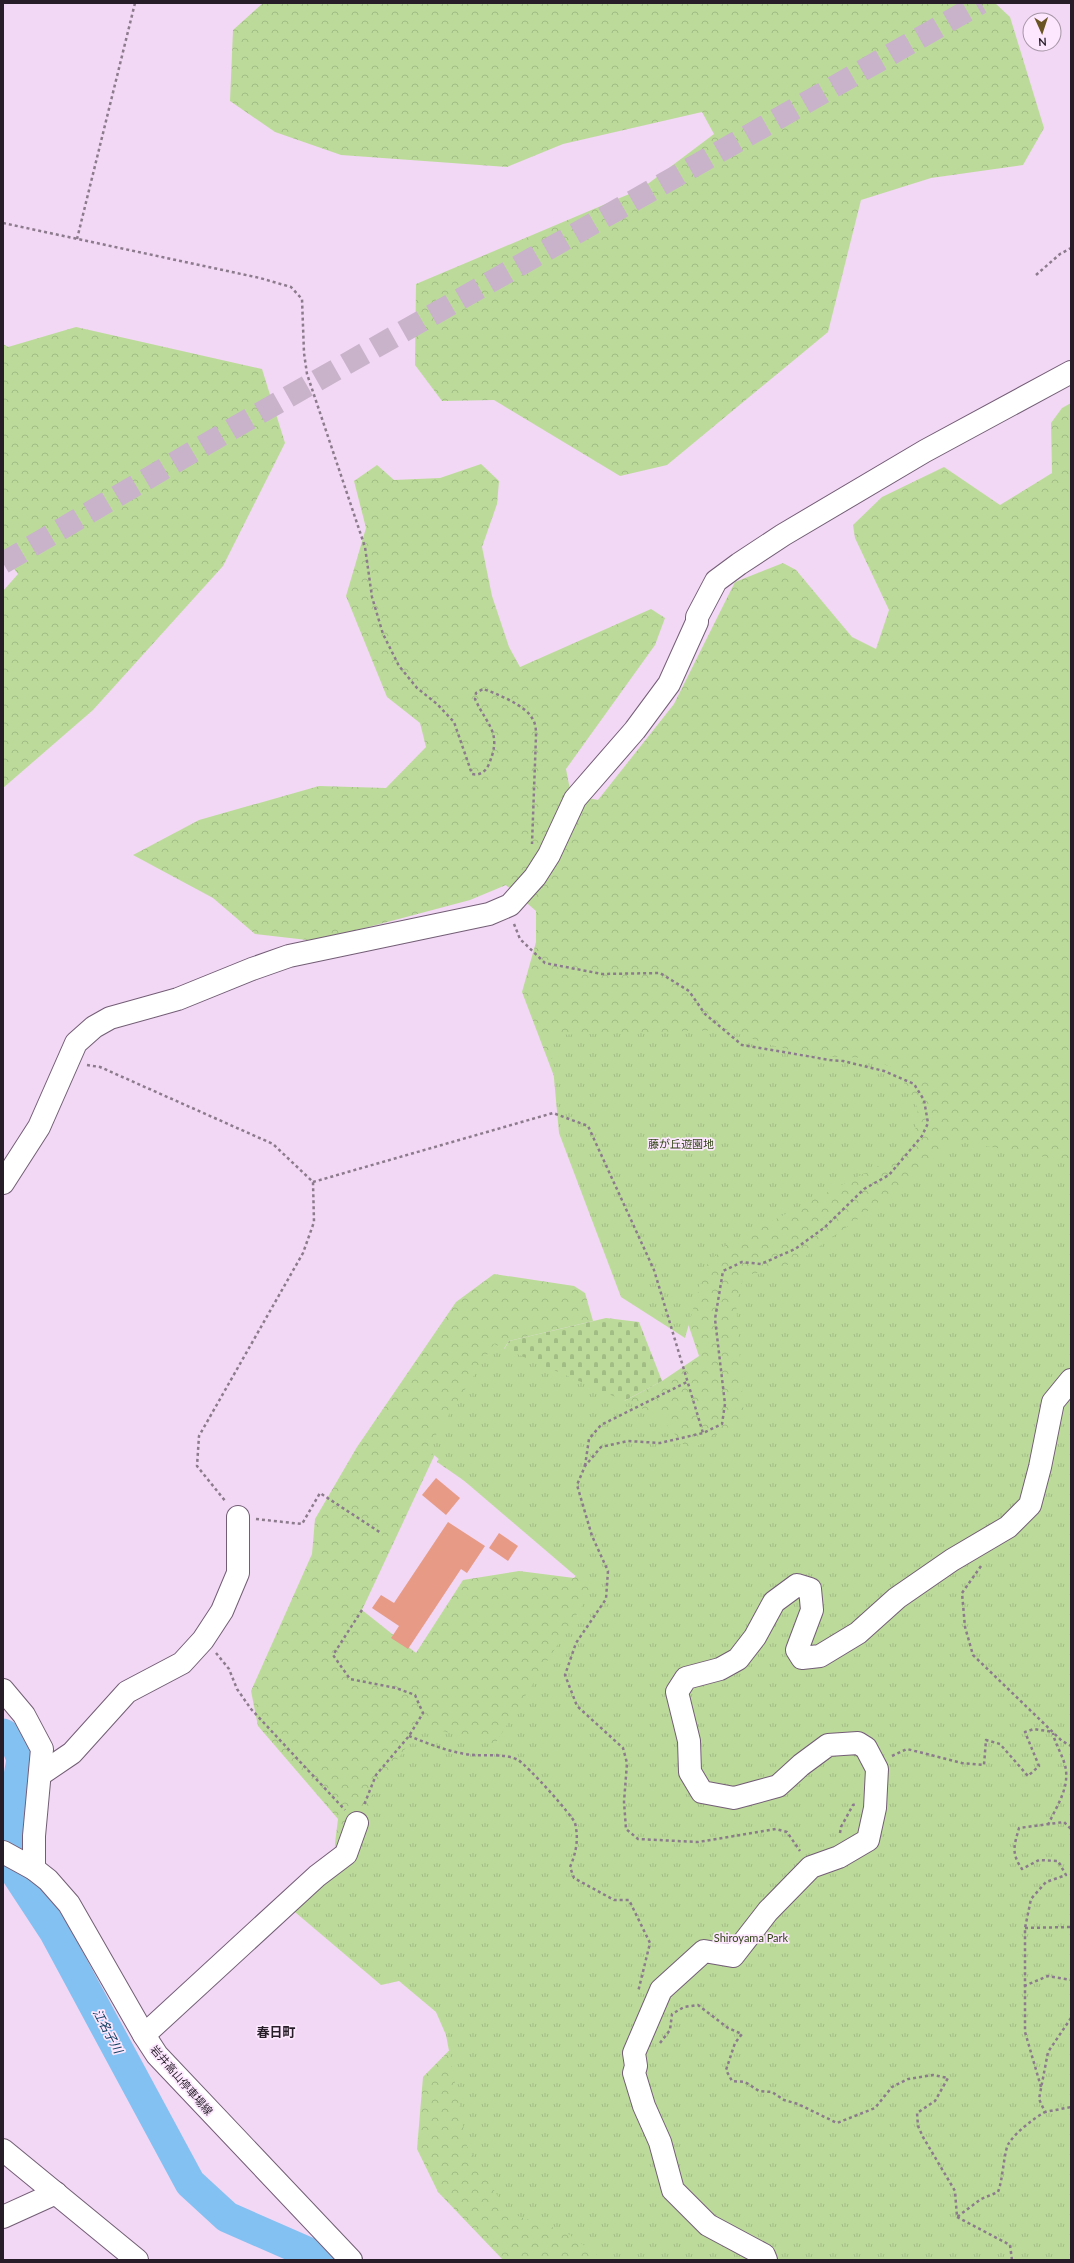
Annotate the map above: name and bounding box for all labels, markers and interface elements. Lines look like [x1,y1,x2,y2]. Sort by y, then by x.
north arrow [1022,12,1062,52]
text: N [1038,36,1047,49]
park label: 藤が丘遊園地 [648,1137,714,1150]
park label: Shiroyama Park [714,1931,789,1944]
water label: 江名子川 [90,2006,127,2057]
district label: 春日町 [256,2024,296,2040]
street label: 岩井高山停車場線 [148,2043,216,2117]

